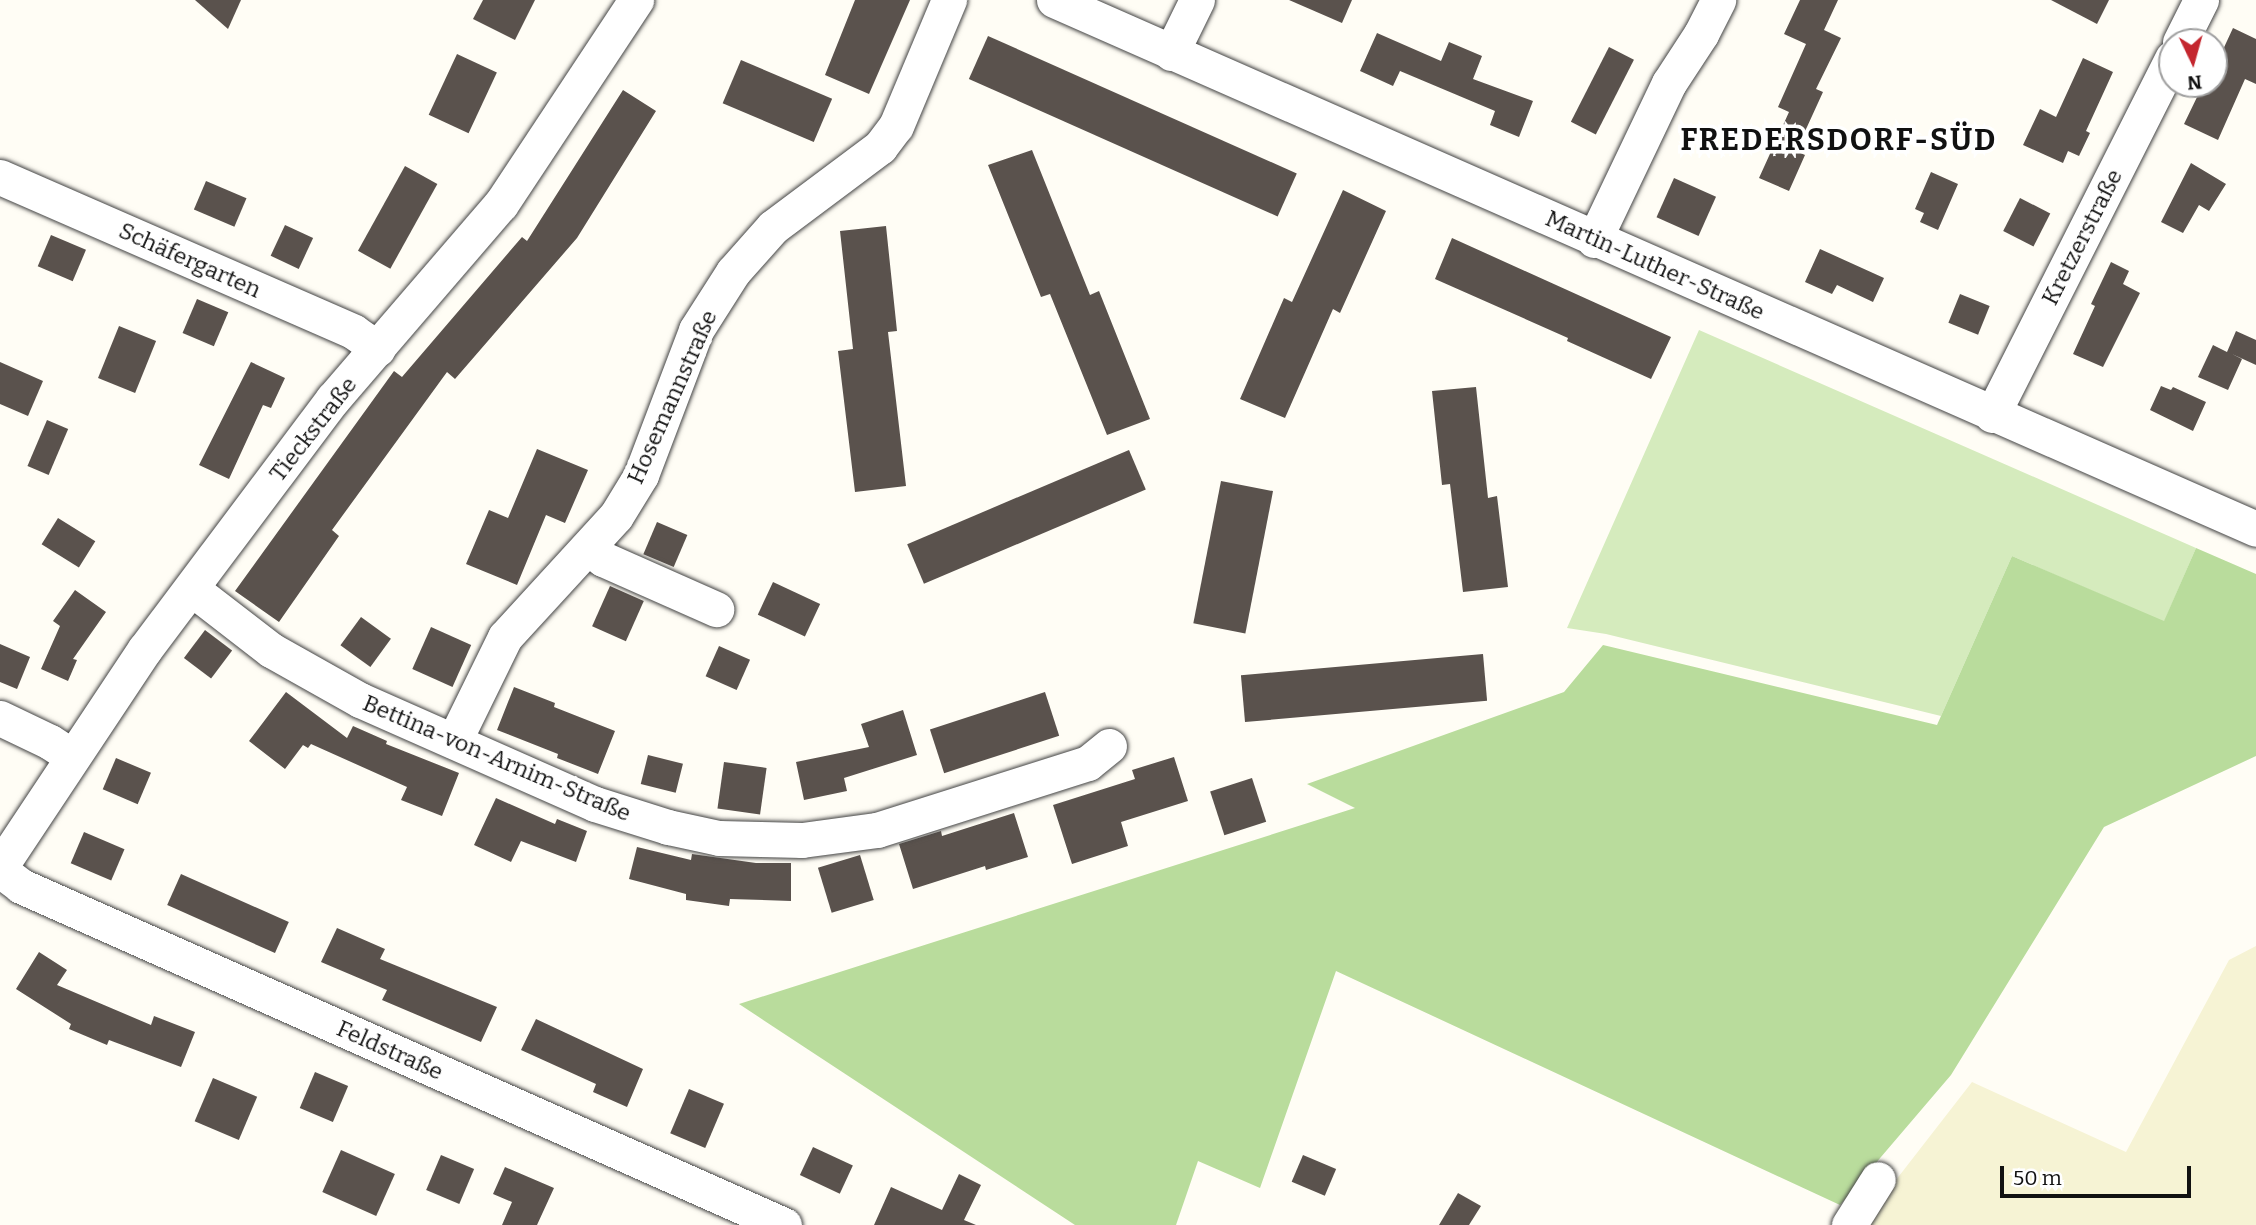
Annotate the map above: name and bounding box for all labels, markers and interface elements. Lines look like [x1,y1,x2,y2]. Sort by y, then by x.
north arrow [2158,28,2228,98]
text: N [2186,70,2203,95]
district label: FREDERSDORF-SÜD [1682,122,1996,158]
street label: Kretzerstraße [2036,165,2128,309]
street label: Martin-Luther-Straße [1541,204,1769,326]
street label: Schäfergarten [115,216,265,304]
street label: Hosemannstraße [621,306,723,488]
street label: Tieckstraße [264,371,362,487]
street label: Bettina-von-Arnim-Straße [359,689,635,827]
street label: Feldstraße [333,1014,447,1086]
scale bar [2004,1152,2195,1196]
text: 50 m [2013,1165,2062,1191]

